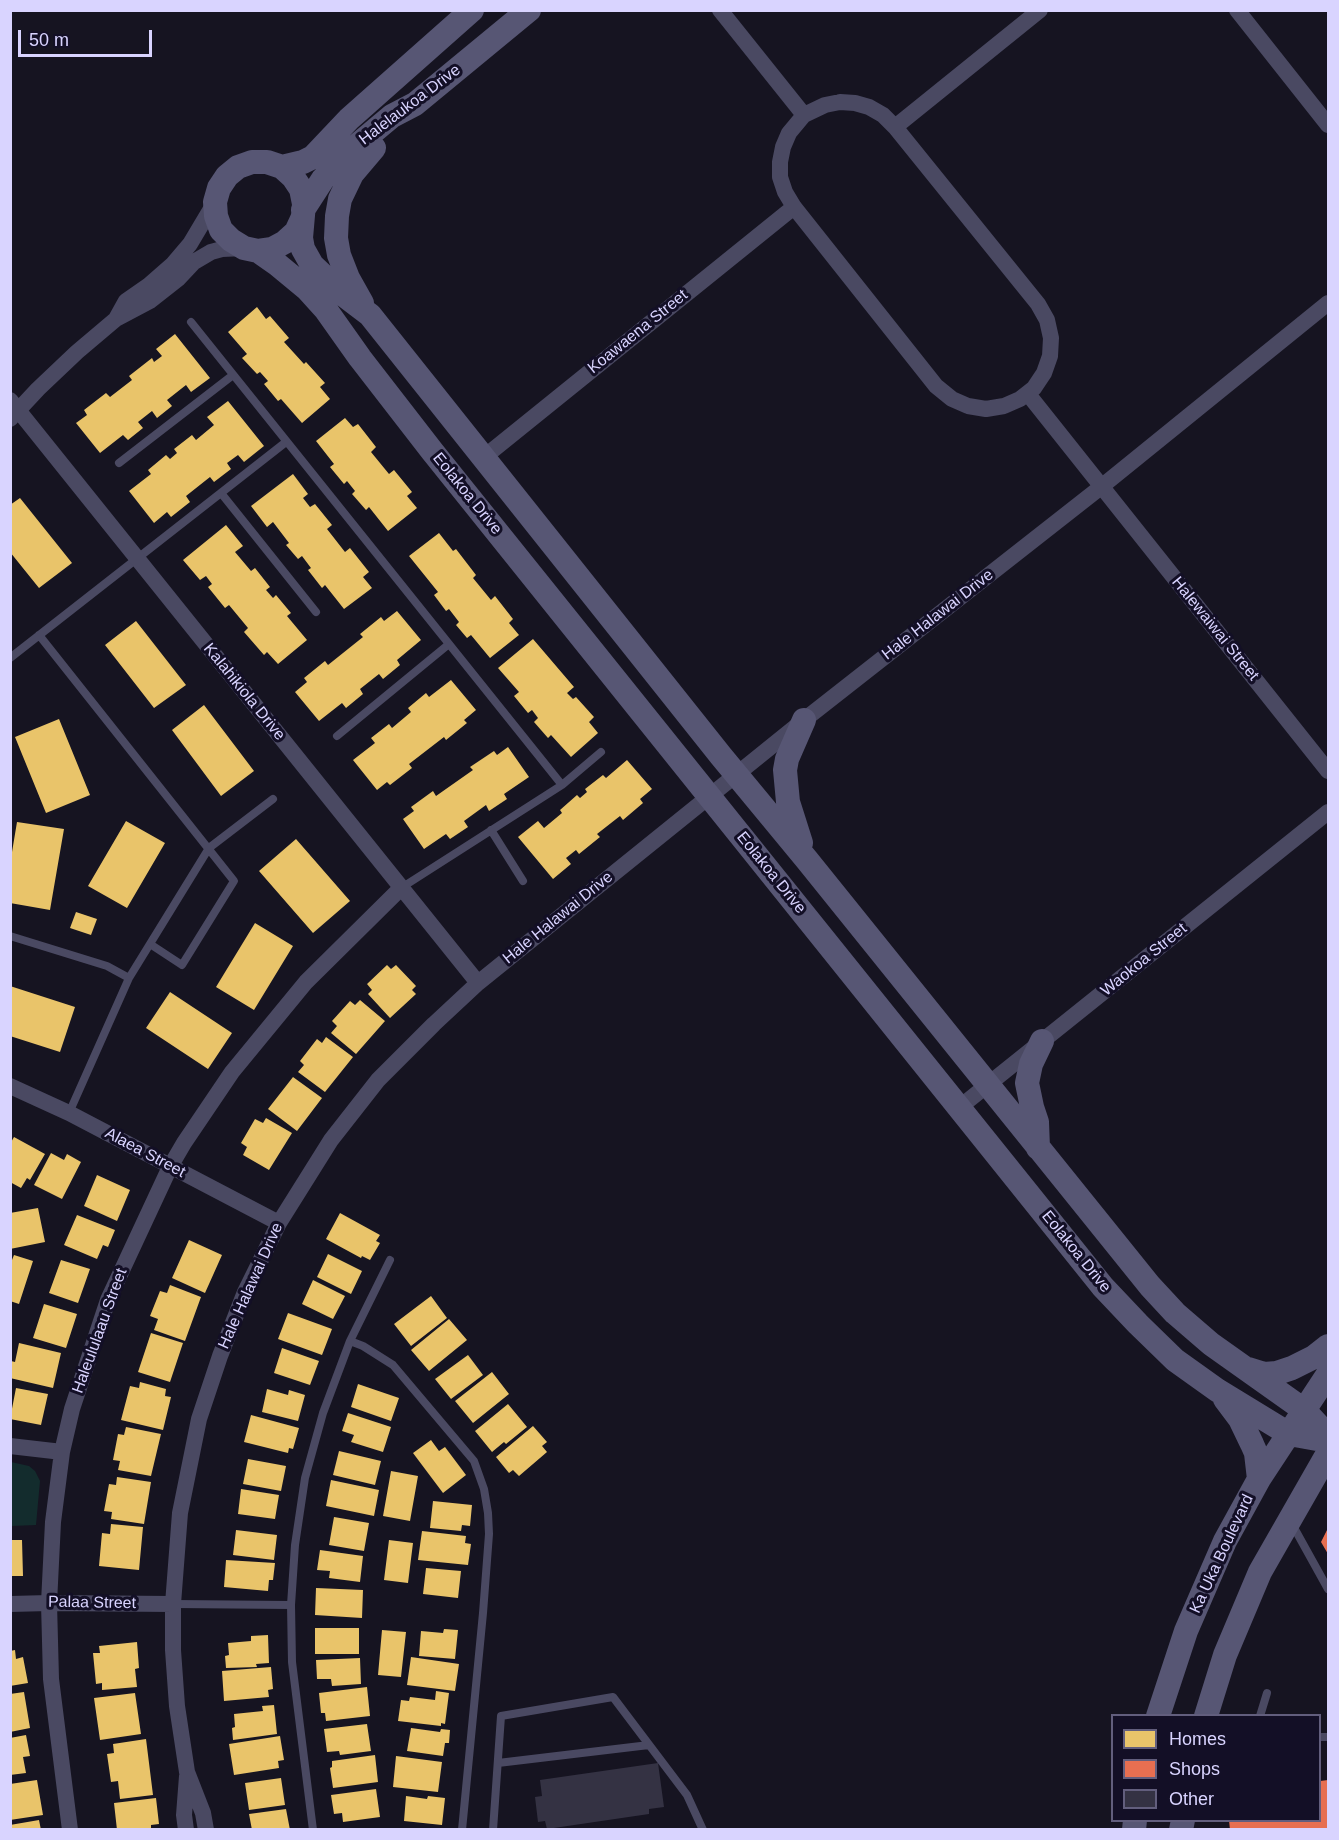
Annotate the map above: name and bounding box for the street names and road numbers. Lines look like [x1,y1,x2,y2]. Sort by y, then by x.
street label: Halelaukoa Drive [356,61,464,149]
street label: Koawaena Street [584,286,692,378]
street label: Eolakoa Drive [428,449,506,539]
street label: Hale Halawai Drive [878,566,998,664]
street label: Halewaiwai Street [1167,573,1263,685]
street label: Kalahikiola Drive [199,640,289,744]
street label: Eolakoa Drive [732,828,810,918]
street label: Hale Halawai Drive [499,868,617,968]
street label: Waokoa Street [1097,919,1191,1001]
street label: Alaea Street [102,1124,188,1182]
street label: Eolakoa Drive [1037,1207,1115,1297]
street label: Hale Halawai Drive [215,1220,287,1352]
street label: Haleululaau Street [68,1266,132,1396]
street label: Ka Uka Boulevard [1186,1492,1258,1616]
street label: Palaa Street [48,1593,136,1613]

